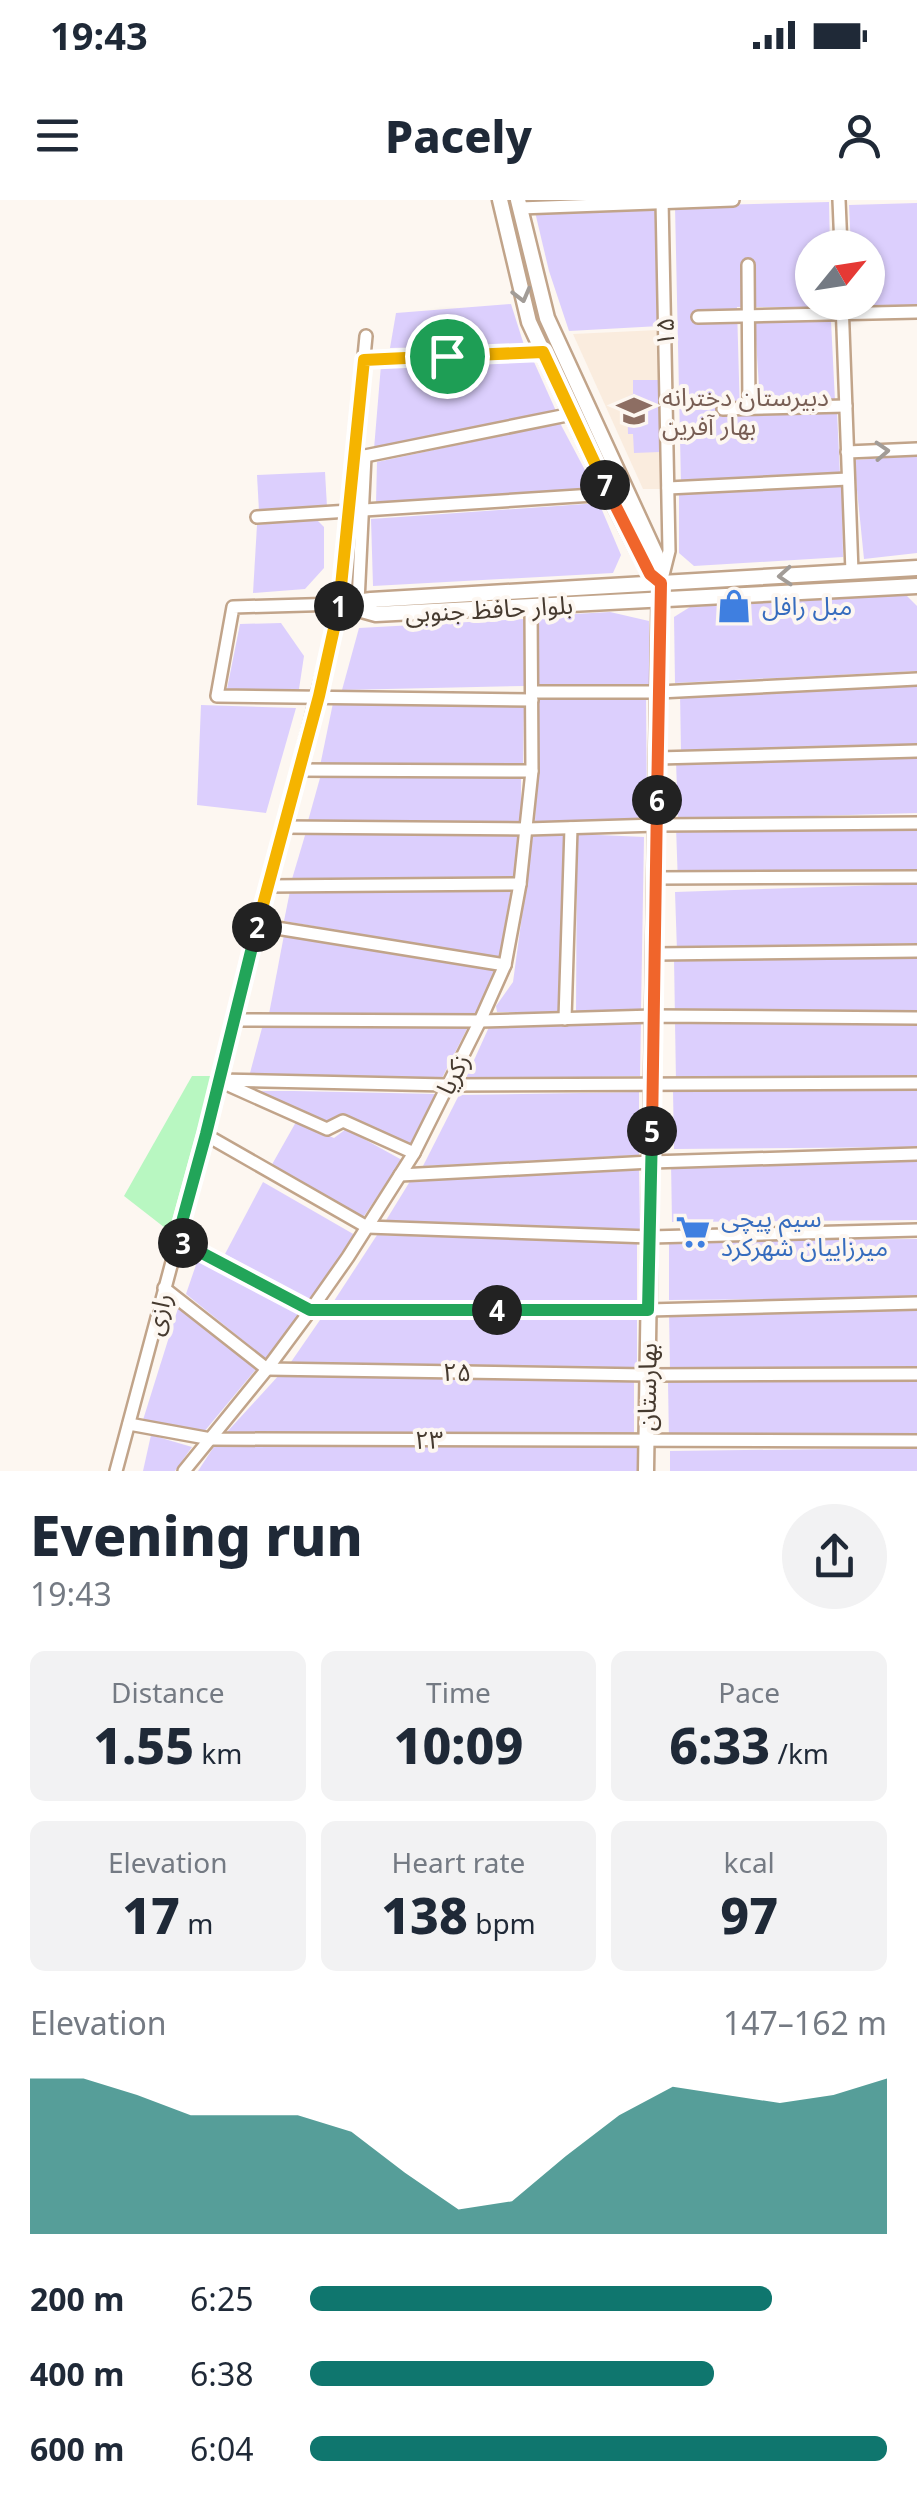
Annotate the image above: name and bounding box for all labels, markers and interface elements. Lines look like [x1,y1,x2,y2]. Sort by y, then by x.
text: 19:43 [50,9,148,61]
text: Pacely [385,105,532,166]
icon: menu [30,108,85,163]
icon: person [832,108,887,163]
north arrow [795,230,885,320]
map controls [795,230,885,320]
one-way arrow [510,286,531,303]
pin [405,314,490,399]
street label: ۱۵ [647,317,681,347]
icon: arrive [420,329,475,384]
place label: دبیرستان دخترانه بهار آفرین [662,379,829,442]
school or university icon: دبیرستان دخترانه بهار آفرین [615,392,653,430]
one-way arrow [875,440,891,461]
pin: 7 [580,460,630,510]
text: 7 [597,466,613,504]
one-way arrow [777,565,793,586]
pin: 1 [314,581,364,631]
text: 1 [331,587,347,625]
street label: بلوار حافظ جنوبی [404,587,574,629]
shop icon: مبل رافل [715,587,753,625]
place label: مبل رافل [762,588,852,622]
pin: 6 [632,775,682,825]
text: 6 [649,781,665,819]
pin: 2 [232,902,282,952]
text: 2 [249,908,265,946]
street label: زکریا [427,1047,477,1100]
pin: 5 [627,1106,677,1156]
text: 5 [644,1112,660,1150]
place label: سیم پیچی میرزاییان شهرکرد [721,1200,888,1263]
supermarket icon: سیم پیچی میرزاییان شهرکرد [674,1213,712,1251]
pin: 3 [158,1218,208,1268]
text: 3 [175,1224,191,1262]
pin: 4 [472,1285,522,1335]
street label: رازی [135,1289,179,1339]
text: 4 [489,1291,505,1329]
street label: بهارستان [628,1342,664,1431]
street label: ۲۵ [442,1354,472,1388]
street label: ۲۳ [415,1422,443,1456]
text: Evening run [30,1497,363,1572]
button: share [782,1504,887,1609]
text: 19:43 [30,1572,112,1615]
text: Distance [111,1673,225,1711]
text: Time [426,1673,491,1711]
text: Pace [718,1673,780,1711]
text: 1.55 [93,1711,194,1779]
text: 10:09 [394,1711,523,1779]
text: 6:33 [669,1711,770,1779]
text: km [194,1734,243,1772]
text: /km [770,1734,829,1772]
text: Elevation [108,1843,228,1881]
text: Heart rate [392,1843,525,1881]
text: kcal [723,1843,775,1881]
text: 17 [122,1881,180,1949]
text: 138 [381,1881,468,1949]
text: 97 [720,1881,778,1949]
text: m [180,1904,213,1942]
text: bpm [468,1904,536,1942]
text: Elevation [30,2001,167,2044]
text: 147–162 m [723,2001,887,2044]
text: 200 m [30,2277,124,2320]
text: 6:25 [190,2277,254,2320]
text: 400 m [30,2352,124,2395]
text: 6:38 [190,2352,254,2395]
text: 600 m [30,2427,124,2470]
text: 6:04 [190,2427,254,2470]

